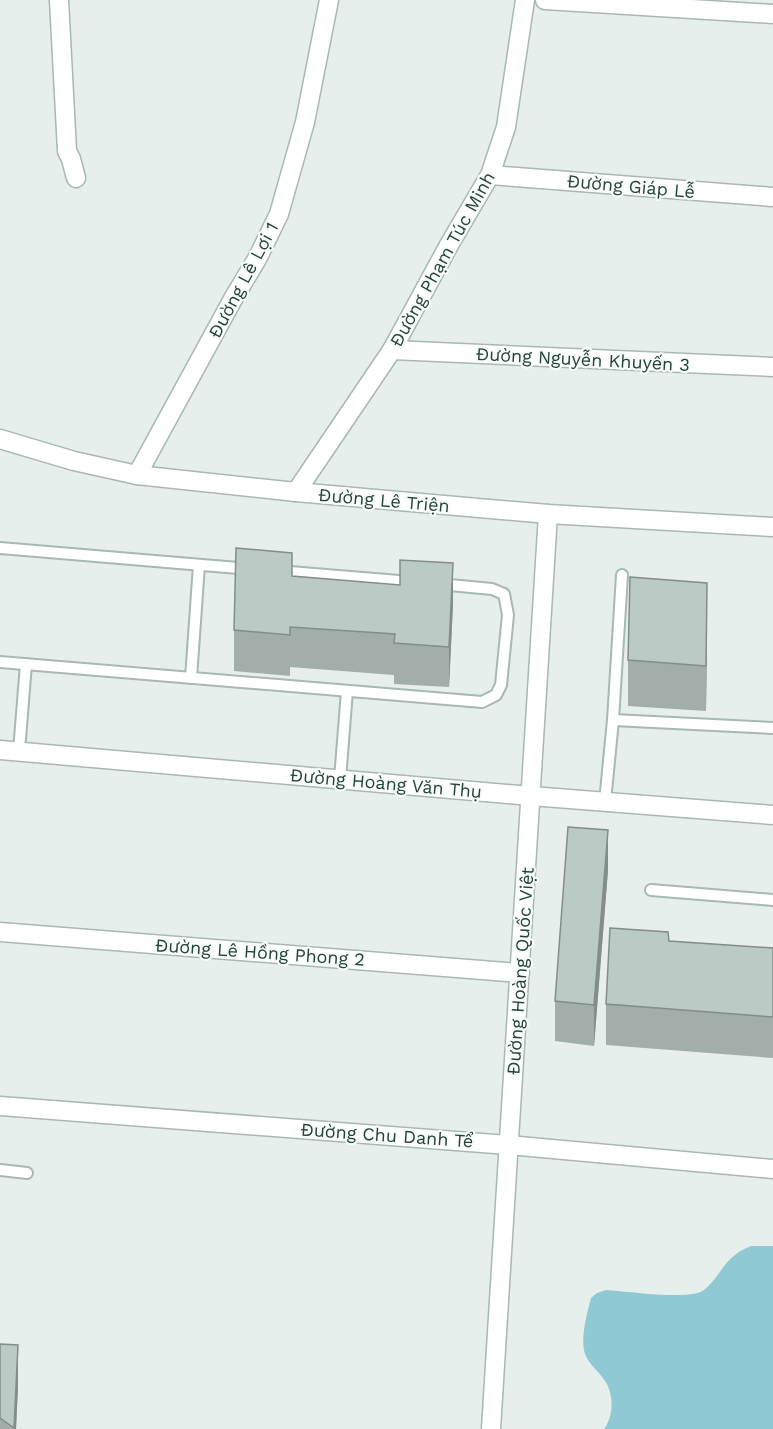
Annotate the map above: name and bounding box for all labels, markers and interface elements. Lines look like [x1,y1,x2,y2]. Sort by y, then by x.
street label: Đường Phạm Túc Minh [385,168,499,350]
street label: Đường Giáp Lễ [566,170,696,202]
street label: Đường Lê Lợi 1 [204,219,282,341]
street label: Đường Nguyễn Khuyến 3 [476,343,690,375]
street label: Đường Lê Triện [317,484,451,516]
street label: Đường Hoàng Văn Thụ [289,764,483,802]
street label: Đường Hoàng Quốc Việt [502,866,538,1075]
street label: Đường Lê Hồng Phong 2 [154,934,366,970]
street label: Đường Chu Danh Tể [300,1118,474,1152]

